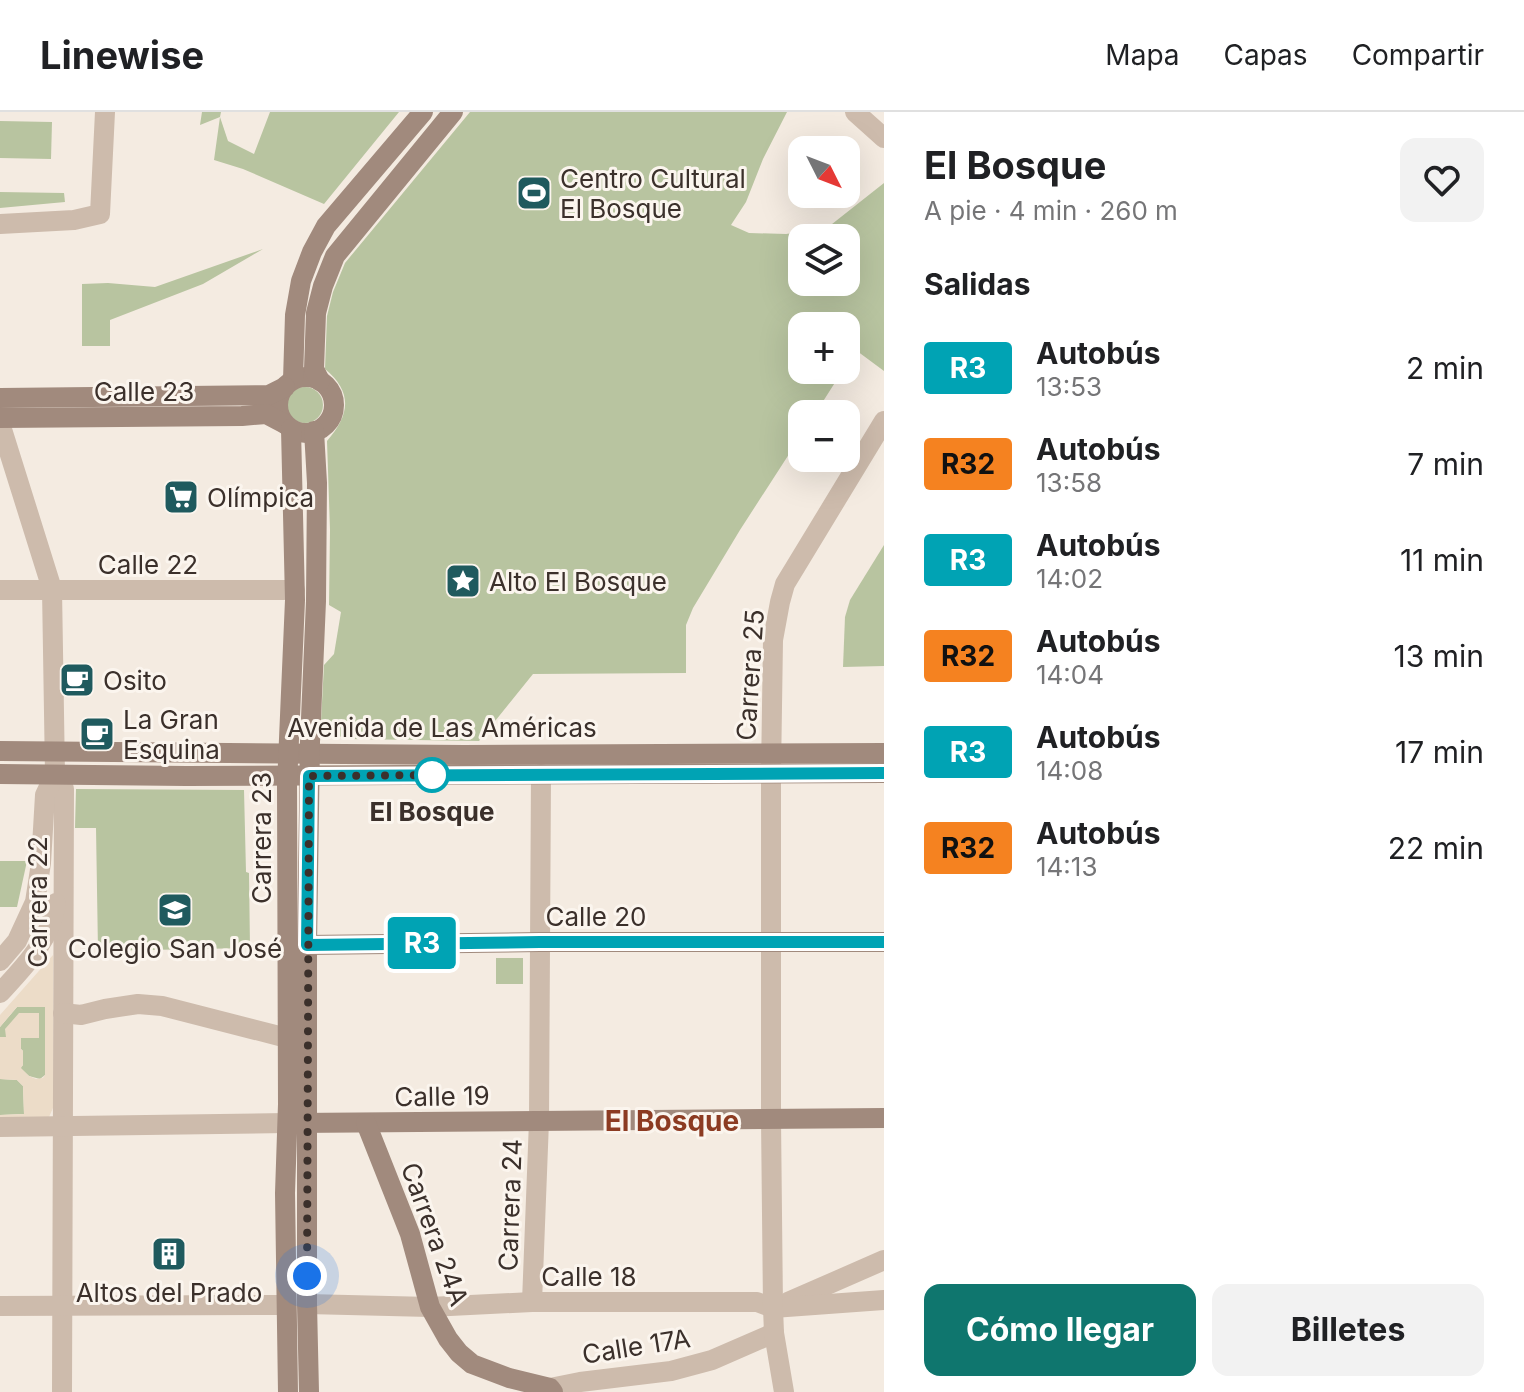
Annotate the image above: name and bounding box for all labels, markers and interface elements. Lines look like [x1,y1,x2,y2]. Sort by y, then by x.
text: Linewise [40,32,204,78]
text: Mapa [1105,38,1180,72]
text: Capas [1224,38,1308,72]
text: Compartir [1352,38,1484,72]
north arrow [788,136,860,208]
map controls [788,136,860,472]
button: heart [1400,138,1484,222]
text: El Bosque [924,142,1106,188]
place label: Centro Cultural El Bosque [560,163,746,224]
sports icon: Centro Cultural El Bosque [515,174,553,212]
text: A pie · 4 min · 260 m [924,195,1178,226]
button: layers [788,224,860,296]
text: Salidas [924,266,1030,302]
button: + [788,312,860,384]
text: Autobús [1036,335,1161,371]
text: 2 min [1406,350,1484,386]
text: R3 [950,351,986,385]
text: 13:53 [1036,371,1102,402]
street label: Calle 23 [94,376,194,407]
button: − [788,400,860,472]
text: Autobús [1036,431,1161,467]
text: 7 min [1407,446,1484,482]
text: R32 [941,447,995,481]
text: 13:58 [1036,467,1102,498]
supermarket icon: Olímpica [162,478,200,516]
place label: Olímpica [207,482,314,513]
text: Autobús [1036,527,1161,563]
text: 11 min [1400,542,1484,578]
text: R3 [950,543,986,577]
street label: Calle 22 [98,549,198,580]
place icon: Alto El Bosque [444,562,482,600]
text: 14:02 [1036,563,1103,594]
place label: Alto El Bosque [489,566,667,597]
street label: Carrera 25 [730,608,770,742]
text: Autobús [1036,623,1161,659]
text: 13 min [1394,638,1484,674]
text: R32 [941,639,995,673]
text: 14:04 [1036,659,1104,690]
cafe icon: Osito [58,661,96,699]
place label: Osito [103,665,167,696]
place label: La Gran Esquina [123,704,220,765]
street label: Avenida de Las Américas [287,712,597,743]
cafe icon: La Gran Esquina [78,715,116,753]
text: Autobús [1036,719,1161,755]
text: 17 min [1395,734,1484,770]
text: R3 [950,735,986,769]
text: 14:08 [1036,755,1103,786]
marker: El Bosque [415,758,449,792]
street label: Carrera 23 [246,772,277,904]
place label: El Bosque [370,796,494,827]
text: Autobús [1036,815,1161,851]
text: 22 min [1388,830,1484,866]
text: R32 [941,831,995,865]
street label: Carrera 22 [22,836,53,968]
text: 14:13 [1036,851,1098,882]
school or university icon: Colegio San José [156,891,194,929]
street label: Calle 20 [546,901,646,932]
line badge: R3 [386,917,458,969]
text: R3 [404,926,440,960]
place label: Colegio San José [68,933,282,964]
street label: Calle 19 [394,1080,490,1112]
district label: El Bosque [605,1104,739,1138]
street label: Carrera 24 [492,1138,528,1272]
street label: Carrera 24A [395,1158,475,1310]
building icon: Altos del Prado [150,1235,188,1273]
your location [287,1256,327,1296]
street label: Calle 18 [541,1261,637,1292]
place label: Altos del Prado [76,1277,262,1308]
button: Cómo llegar [924,1284,1196,1376]
button: Billetes [1212,1284,1484,1376]
street label: Calle 17A [580,1322,692,1370]

